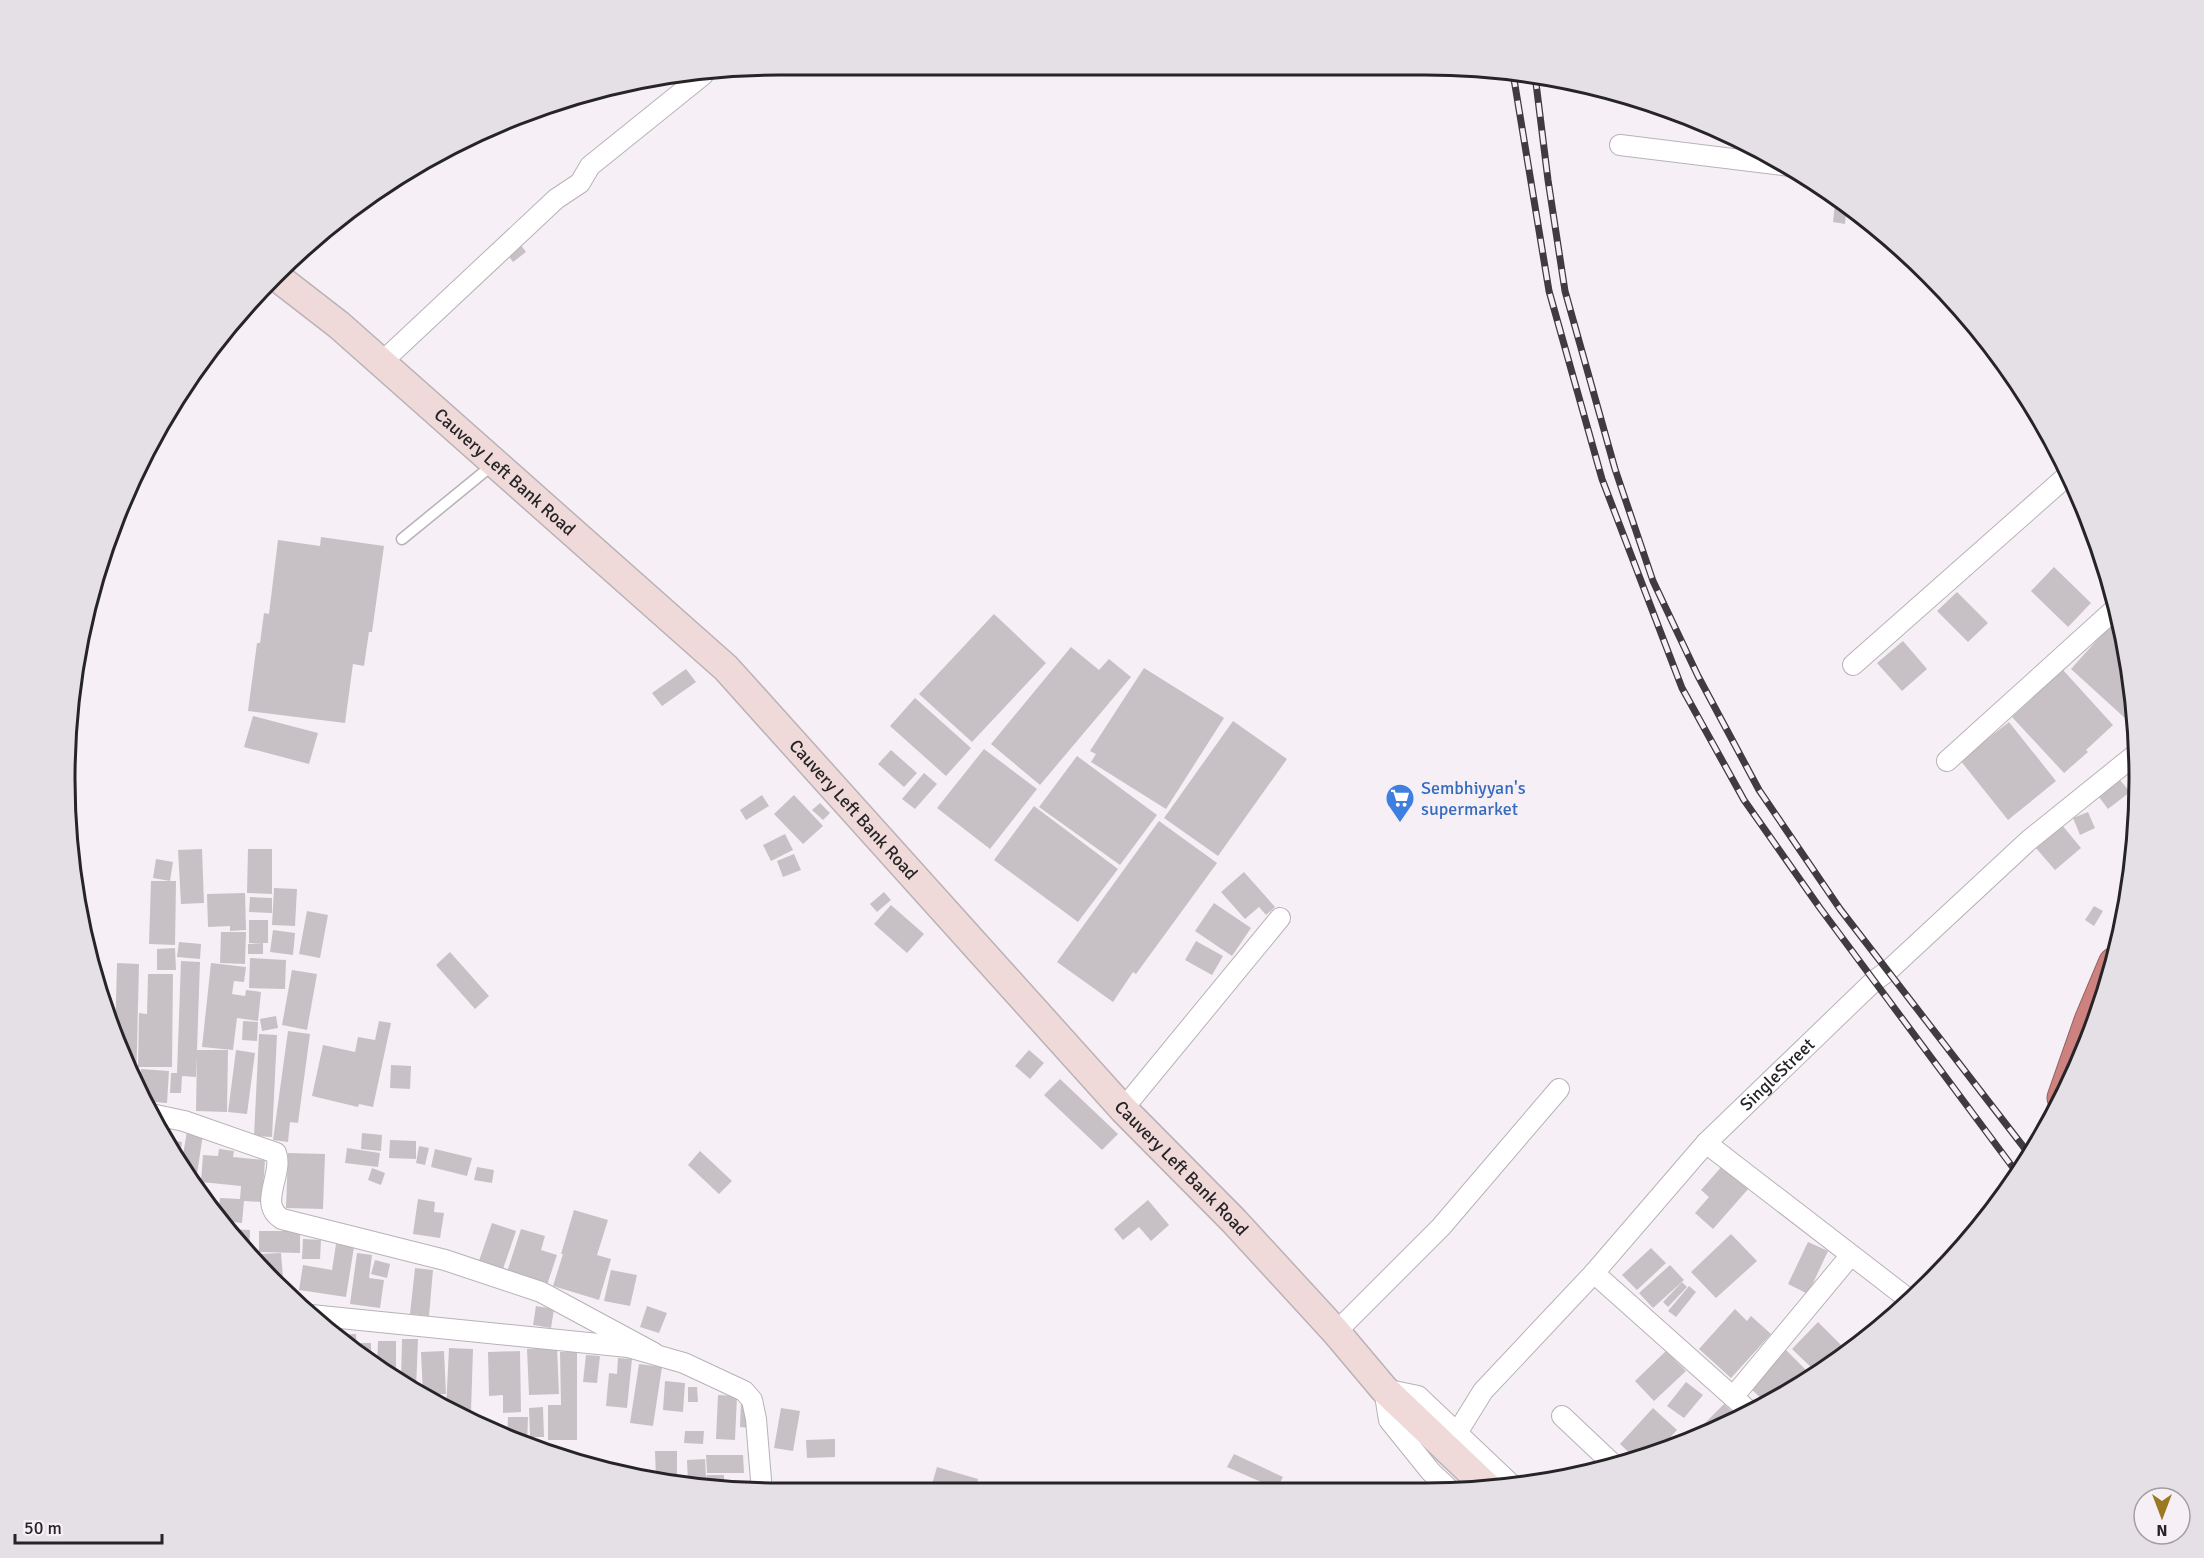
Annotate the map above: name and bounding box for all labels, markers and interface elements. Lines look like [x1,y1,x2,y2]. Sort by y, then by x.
street label: Cauvery Left Bank Road [430,404,580,540]
street label: Cauvery Left Bank Road [785,735,922,884]
place label: Sembhiyyan's supermarket [1421,777,1526,820]
supermarket icon: Sembhiyyan's supermarket [1384,782,1416,824]
street label: SingleStreet [1735,1033,1819,1115]
street label: Cauvery Left Bank Road [1110,1096,1253,1240]
north arrow [2132,1486,2192,1546]
scale bar [15,1507,162,1545]
text: 50 m [24,1517,62,1539]
text: N [2156,1520,2168,1540]

